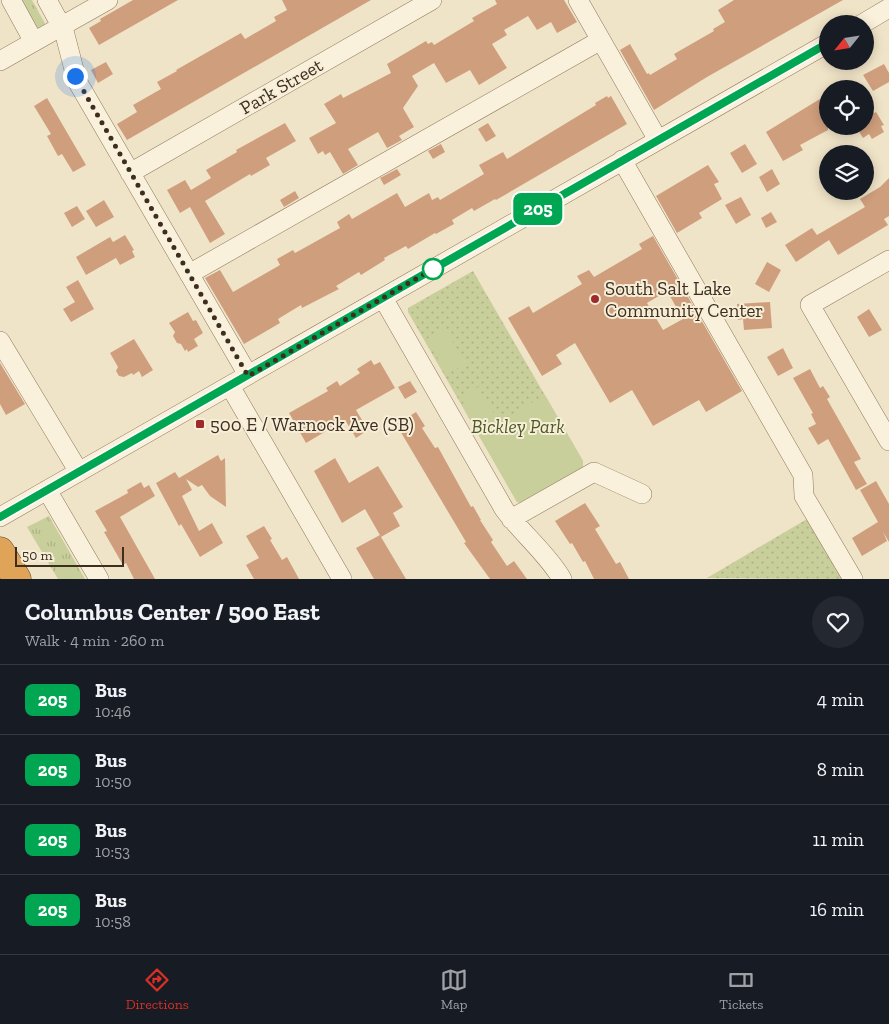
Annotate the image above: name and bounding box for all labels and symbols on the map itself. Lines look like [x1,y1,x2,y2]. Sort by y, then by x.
north arrow [819,15,874,70]
street label: Park Street [236,53,327,119]
your location [63,64,88,89]
line badge: 205 [509,193,567,225]
unlabelled marker [422,258,444,280]
place label: South Salt Lake Community Center [605,277,763,322]
marker: South Salt Lake Community Center [589,293,601,305]
place label: 500 E / Warnock Ave (SB) [210,413,414,436]
park label: Bickley Park [471,415,565,438]
marker: 500 E / Warnock Ave (SB) [194,418,206,430]
scale bar [15,544,124,567]

